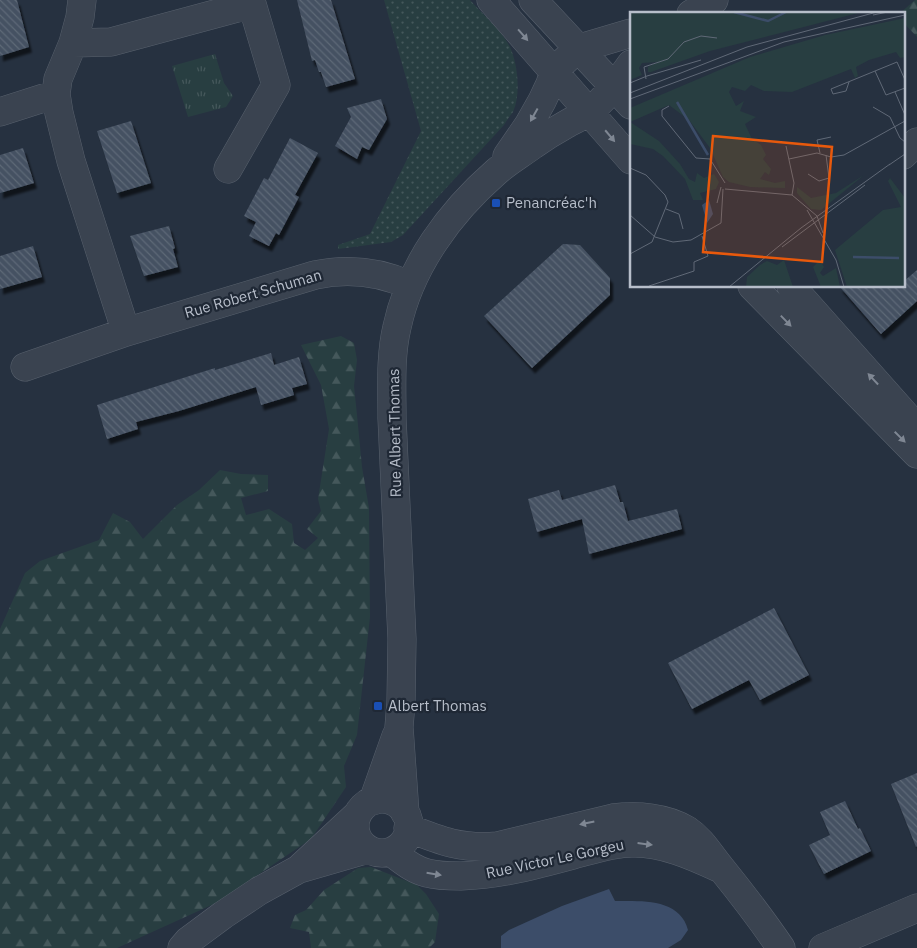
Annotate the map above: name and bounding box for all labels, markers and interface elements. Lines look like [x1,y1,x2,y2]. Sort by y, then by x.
inset map [630,12,904,288]
one-way arrow [517,29,529,41]
one-way arrow [530,108,538,123]
one-way arrow [605,129,616,142]
place label: Penancréac'h [506,193,597,212]
marker: Penancréac'h [490,197,502,209]
street label: Rue Robert Schuman [182,265,324,322]
one-way arrow [780,315,792,327]
street label: Rue Albert Thomas [384,368,405,498]
one-way arrow [867,373,879,385]
one-way arrow [894,431,906,443]
place label: Albert Thomas [388,696,487,715]
marker: Albert Thomas [372,700,384,712]
one-way arrow [580,819,595,827]
street label: Rue Victor Le Gorgeu [484,835,626,882]
one-way arrow [637,840,653,848]
one-way arrow [426,870,442,878]

